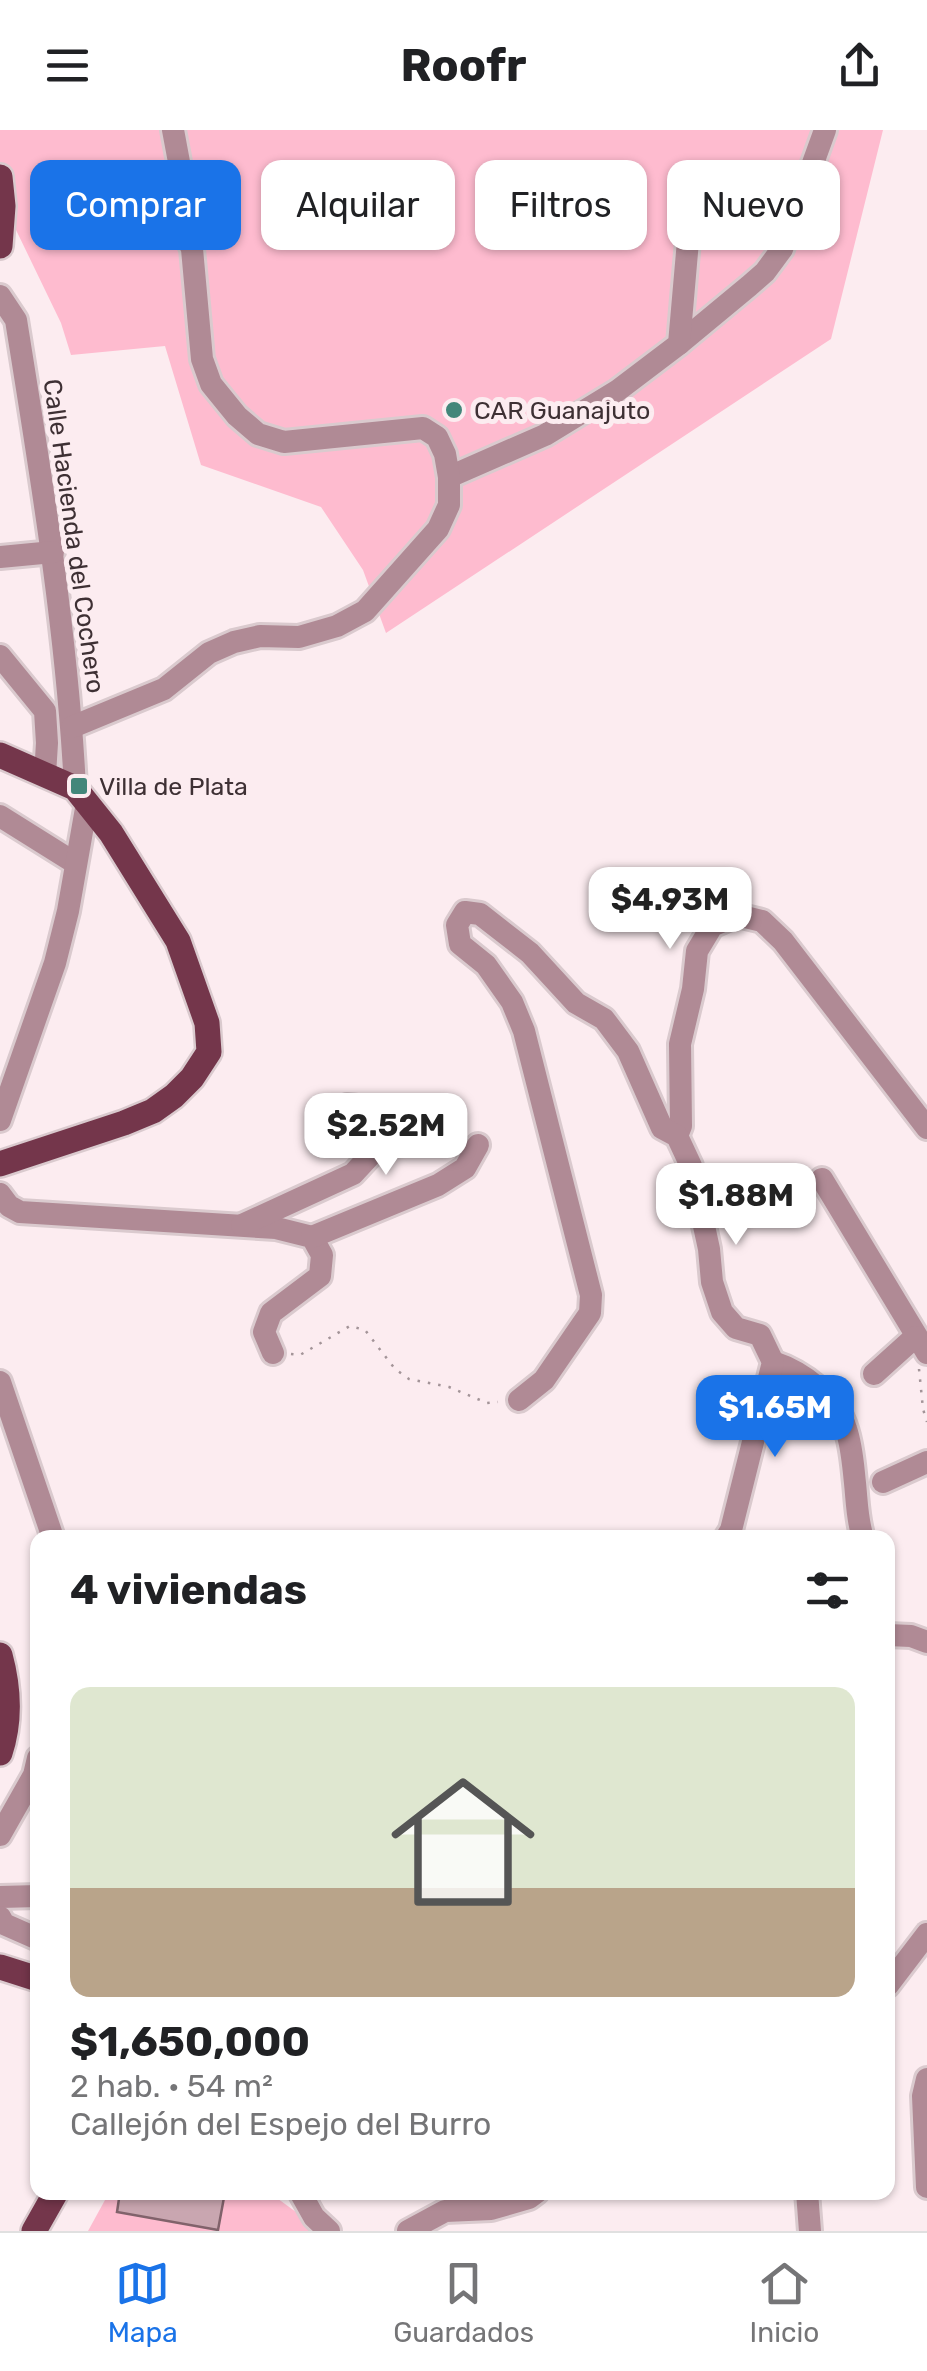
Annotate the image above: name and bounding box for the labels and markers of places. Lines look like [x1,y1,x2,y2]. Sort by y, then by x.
place label: CAR Guanajuto [474,396,650,425]
marker: CAR Guanajuto [443,399,465,421]
place label: Villa de Plata [99,772,248,801]
marker: Villa de Plata [68,775,90,797]
pin: $4.93M [589,867,751,952]
pin: $2.52M [305,1093,467,1178]
pin: $1.88M [655,1163,817,1248]
pin: $1.65M [694,1375,856,1460]

